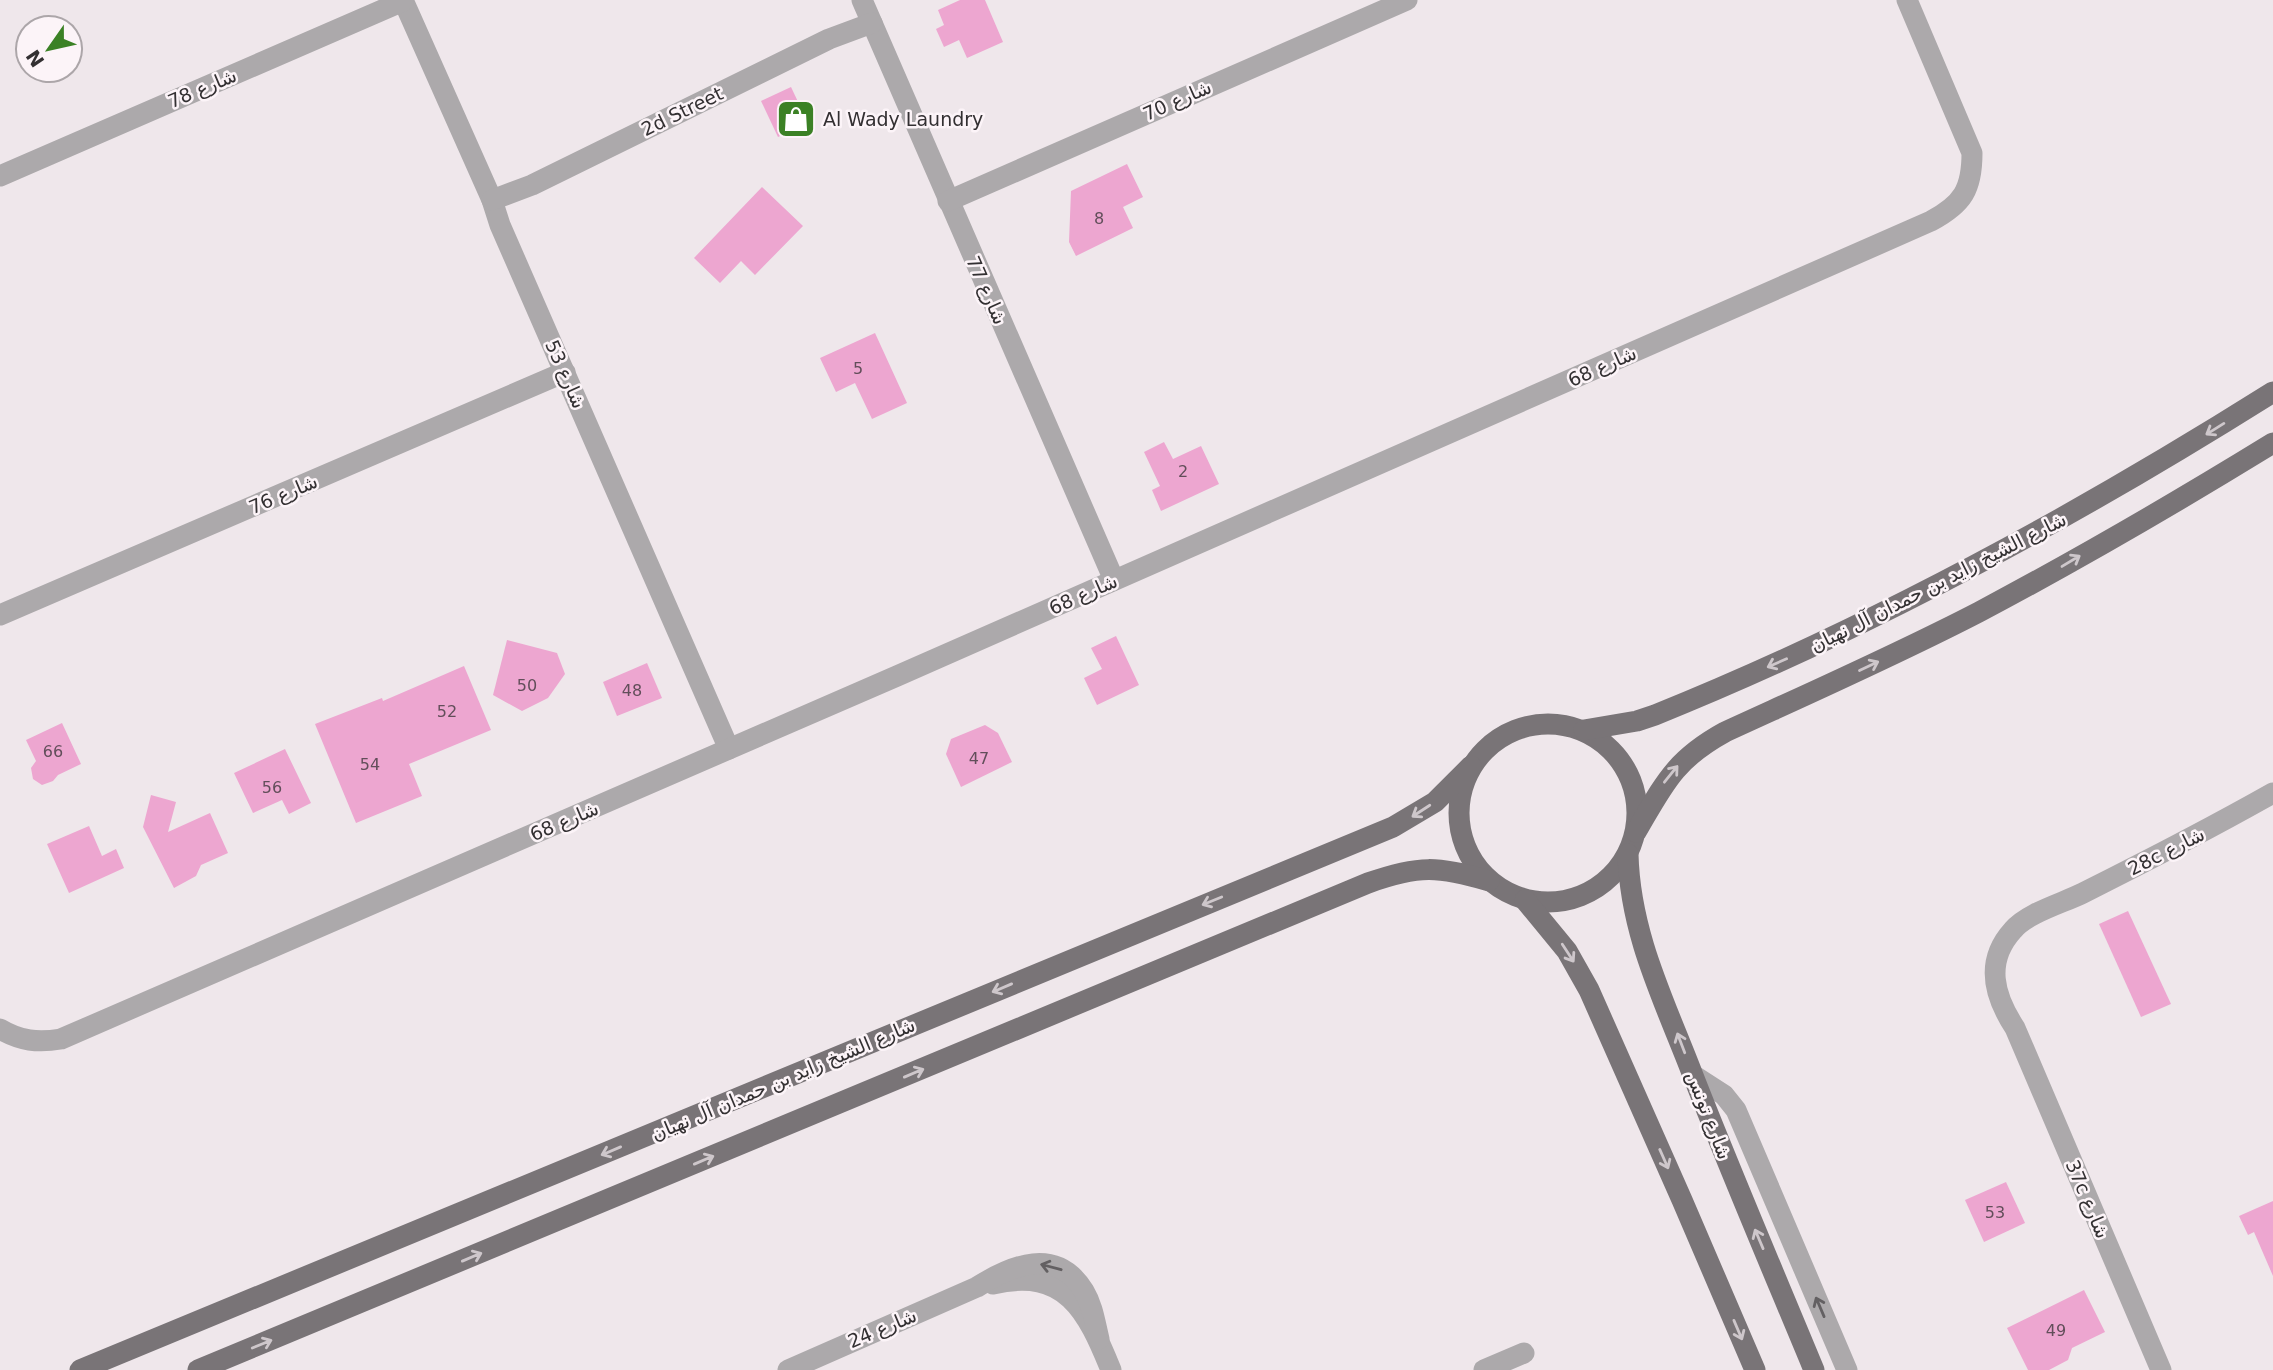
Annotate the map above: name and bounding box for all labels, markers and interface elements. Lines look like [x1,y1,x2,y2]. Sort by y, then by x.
north arrow [14,14,84,84]
text: N [21,46,48,71]
street label: شارع 78 [164,64,240,113]
street label: شارع 70 [1139,75,1215,126]
street label: 2d Street [638,82,726,140]
shop icon: Al Wady Laundry [775,98,817,140]
place label: Al Wady Laundry [823,108,983,130]
house number: 8 [1094,209,1104,228]
street label: شارع 77 [961,252,1012,328]
street label: شارع 53 [540,336,591,412]
street label: شارع 68 [1564,341,1640,392]
house number: 5 [853,359,863,378]
one-way arrow [2206,422,2226,436]
house number: 2 [1178,462,1188,481]
street label: شارع 76 [245,470,321,519]
street label: شارع الشيخ زايد بن حمدان آل نهيان [1806,507,2070,657]
one-way arrow [2061,554,2081,568]
street label: شارع 68 [1045,569,1121,620]
one-way arrow [1767,657,1789,670]
one-way arrow [1858,658,1879,672]
house number: 50 [517,676,537,695]
house number: 48 [622,681,642,700]
house number: 52 [437,702,457,721]
house number: 66 [43,742,63,761]
house number: 47 [969,749,989,768]
house number: 54 [360,755,380,774]
one-way arrow [1664,765,1679,783]
house number: 56 [262,778,282,797]
street label: شارع 68 [526,797,602,846]
one-way arrow [1411,805,1431,819]
street label: 28c شارع [2124,822,2208,881]
one-way arrow [1202,895,1223,908]
one-way arrow [1561,943,1575,962]
one-way arrow [991,982,1013,995]
street label: شارع الشيخ زايد بن حمدان آل نهيان [647,1012,919,1146]
one-way arrow [1673,1033,1686,1055]
one-way arrow [903,1066,925,1079]
street label: شارع تونس [1681,1068,1736,1163]
one-way arrow [600,1145,622,1158]
one-way arrow [1658,1148,1671,1169]
one-way arrow [693,1153,715,1166]
street label: 37c شارع [2061,1157,2114,1242]
house number: 53 [1985,1203,2005,1222]
one-way arrow [1752,1229,1765,1251]
one-way arrow [460,1250,482,1263]
one-way arrow [1040,1260,1063,1273]
one-way arrow [1813,1297,1826,1318]
street label: شارع 24 [844,1304,920,1353]
one-way arrow [1732,1319,1745,1340]
house number: 49 [2046,1321,2066,1340]
one-way arrow [250,1337,272,1350]

